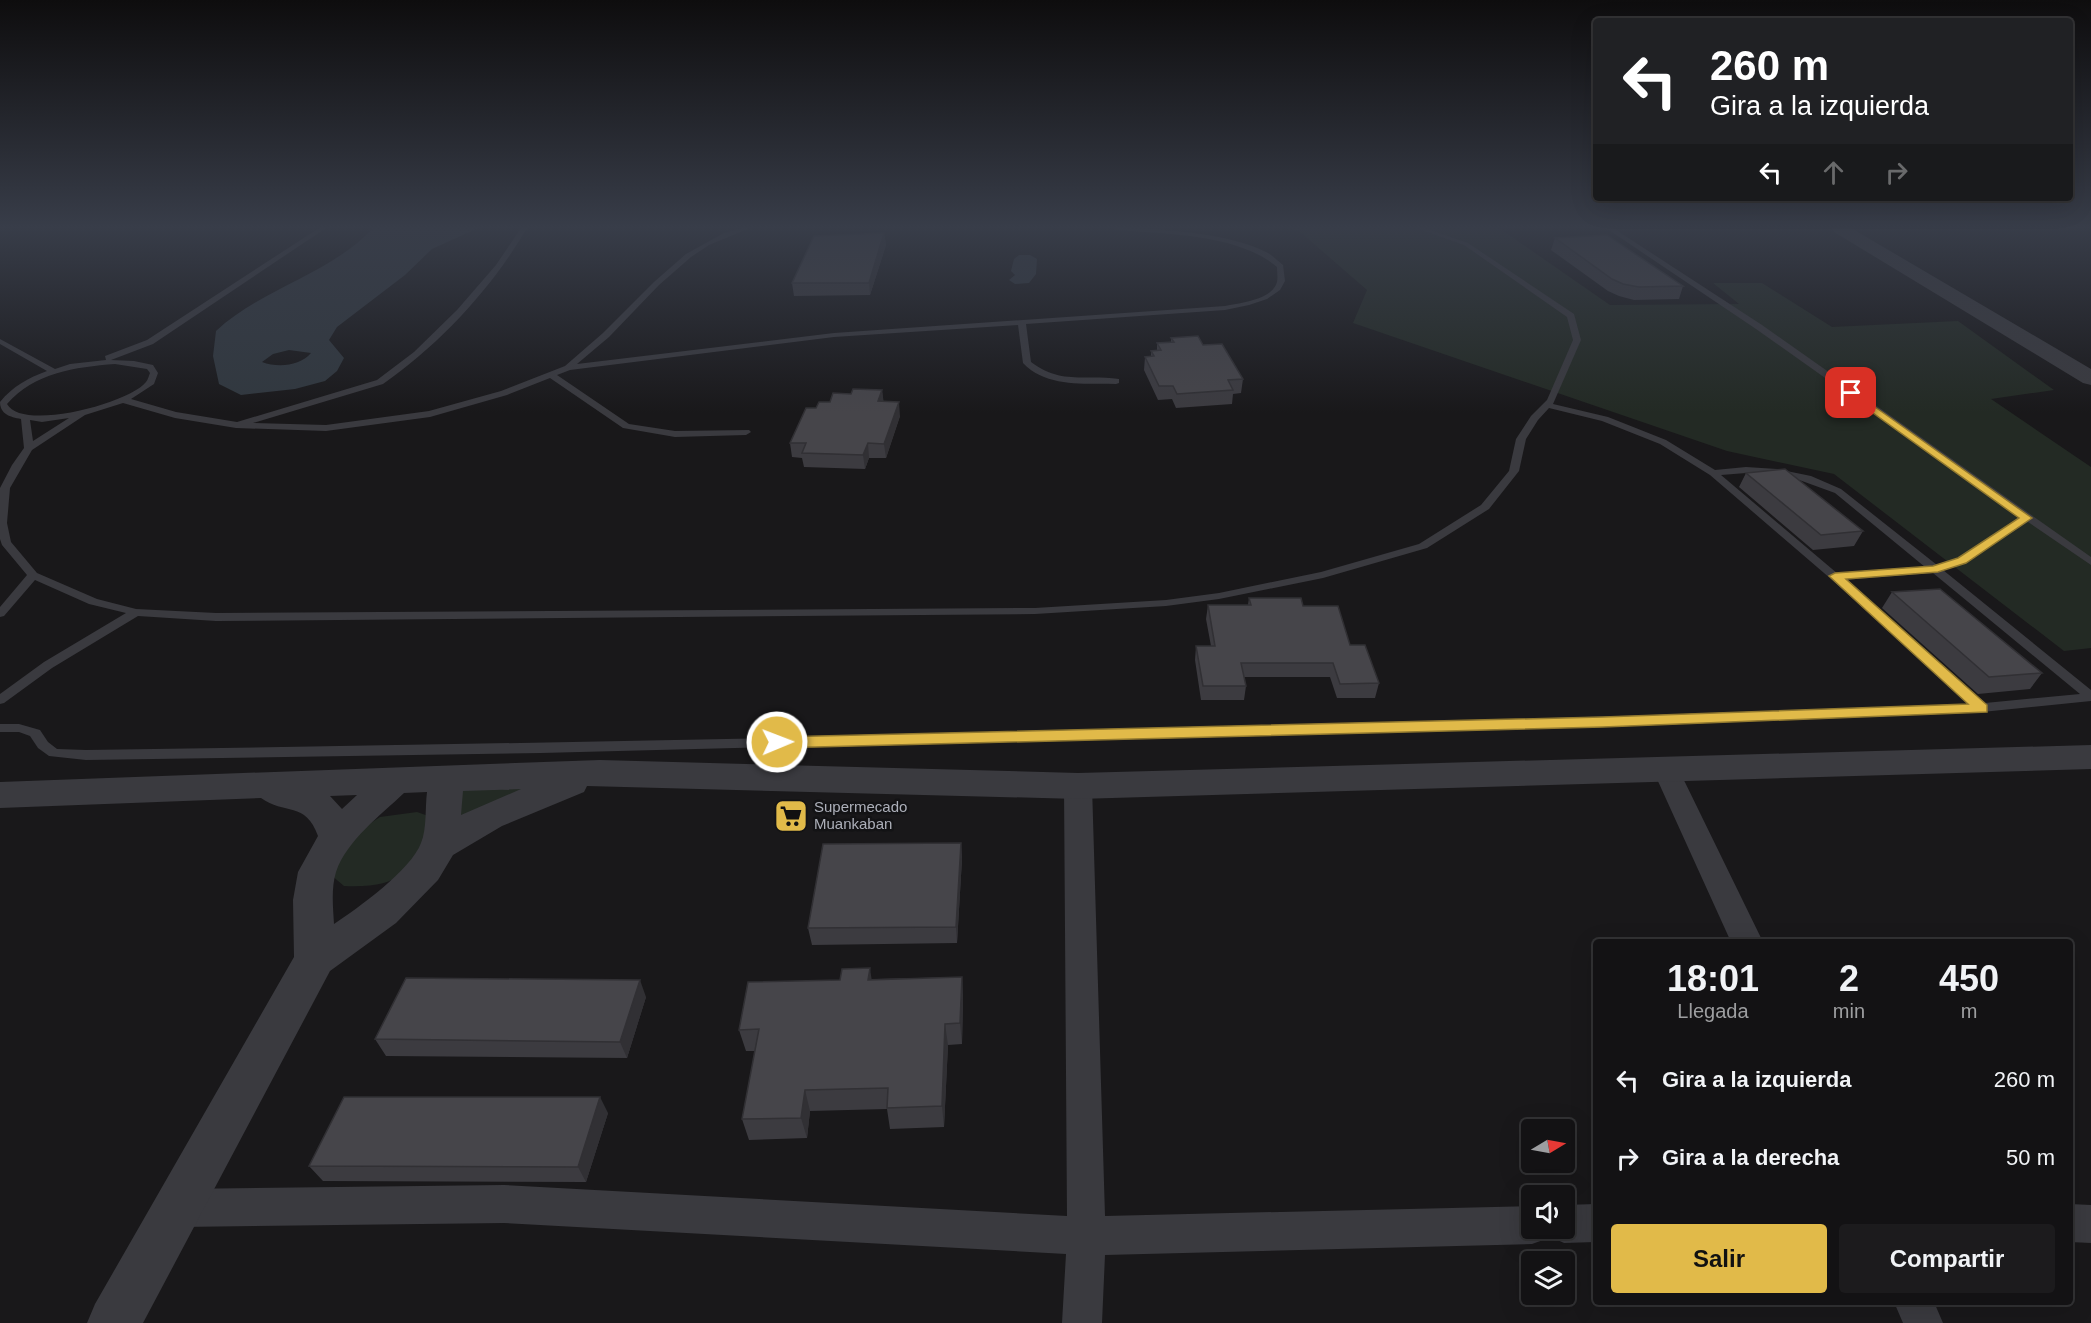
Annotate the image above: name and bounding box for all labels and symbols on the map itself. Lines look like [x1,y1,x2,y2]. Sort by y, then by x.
pin [1825,367,1876,418]
position arrow [745,710,809,774]
supermarket icon: Supermecado Muankaban [773,798,809,834]
place label: Supermecado Muankaban [814,798,907,832]
north arrow [1521,1119,1575,1173]

